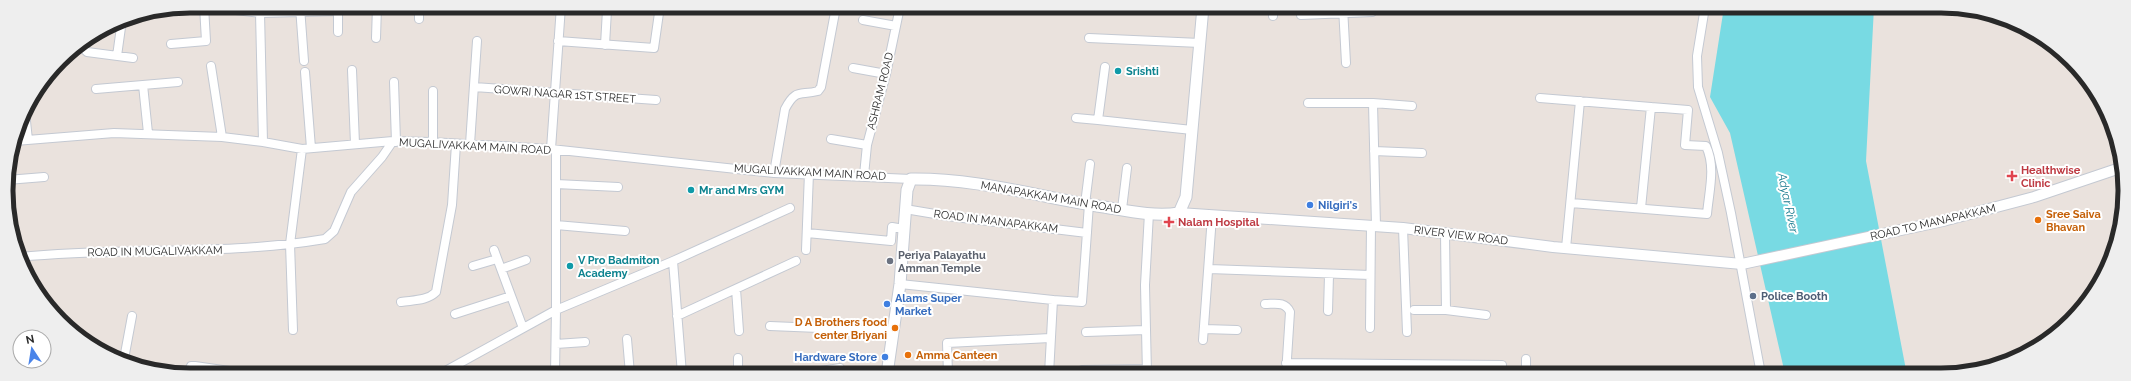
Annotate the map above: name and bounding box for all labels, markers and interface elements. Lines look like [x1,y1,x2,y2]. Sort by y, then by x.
street label: ASHRAM ROAD [865,51,896,131]
place label: Srishti [1126,65,1159,78]
marker: Srishti [1113,66,1123,76]
street label: GOWRI NAGAR 1ST STREET [494,83,637,106]
street label: MUGALIVAKKAM MAIN ROAD [399,136,551,157]
street label: MUGALIVAKKAM MAIN ROAD [734,162,886,183]
place label: Healthwise Clinic [2021,164,2081,190]
marker: Healthwise Clinic [2006,170,2018,182]
water label: Adyar River [1775,171,1801,235]
street label: MANAPAKKAM MAIN ROAD [980,179,1122,216]
place label: Mr and Mrs GYM [699,184,784,197]
marker: Mr and Mrs GYM [686,185,696,195]
place label: Nilgiri's [1318,199,1358,212]
marker: Nilgiri's [1305,200,1315,210]
street label: ROAD TO MANAPAKKAM [1869,202,1997,243]
street label: ROAD IN MANAPAKKAM [933,207,1059,236]
place label: Sree Saiva Bhavan [2046,208,2101,234]
marker: Sree Saiva Bhavan [2033,215,2043,225]
marker: Nalam Hospital [1163,216,1175,228]
place label: Nalam Hospital [1178,216,1260,229]
street label: RIVER VIEW ROAD [1413,223,1509,248]
street label: ROAD IN MUGALIVAKKAM [87,244,223,259]
place label: Periya Palayathu Amman Temple [898,249,986,275]
place label: V Pro Badmiton Academy [578,254,660,280]
marker: Periya Palayathu Amman Temple [885,256,895,266]
marker: V Pro Badmiton Academy [565,261,575,271]
place label: Police Booth [1761,290,1828,303]
marker: Police Booth [1748,291,1758,301]
place label: Alams Super Market [895,292,963,318]
marker: Alams Super Market [882,299,892,309]
place label: D A Brothers food center Briyani [795,316,887,342]
marker: D A Brothers food center Briyani [890,323,900,333]
north arrow [12,329,52,369]
text: N [25,332,35,347]
place label: Amma Canteen [916,349,998,362]
marker: Amma Canteen [903,350,913,360]
place label: Hardware Store [794,351,877,364]
marker: Hardware Store [880,352,890,362]

